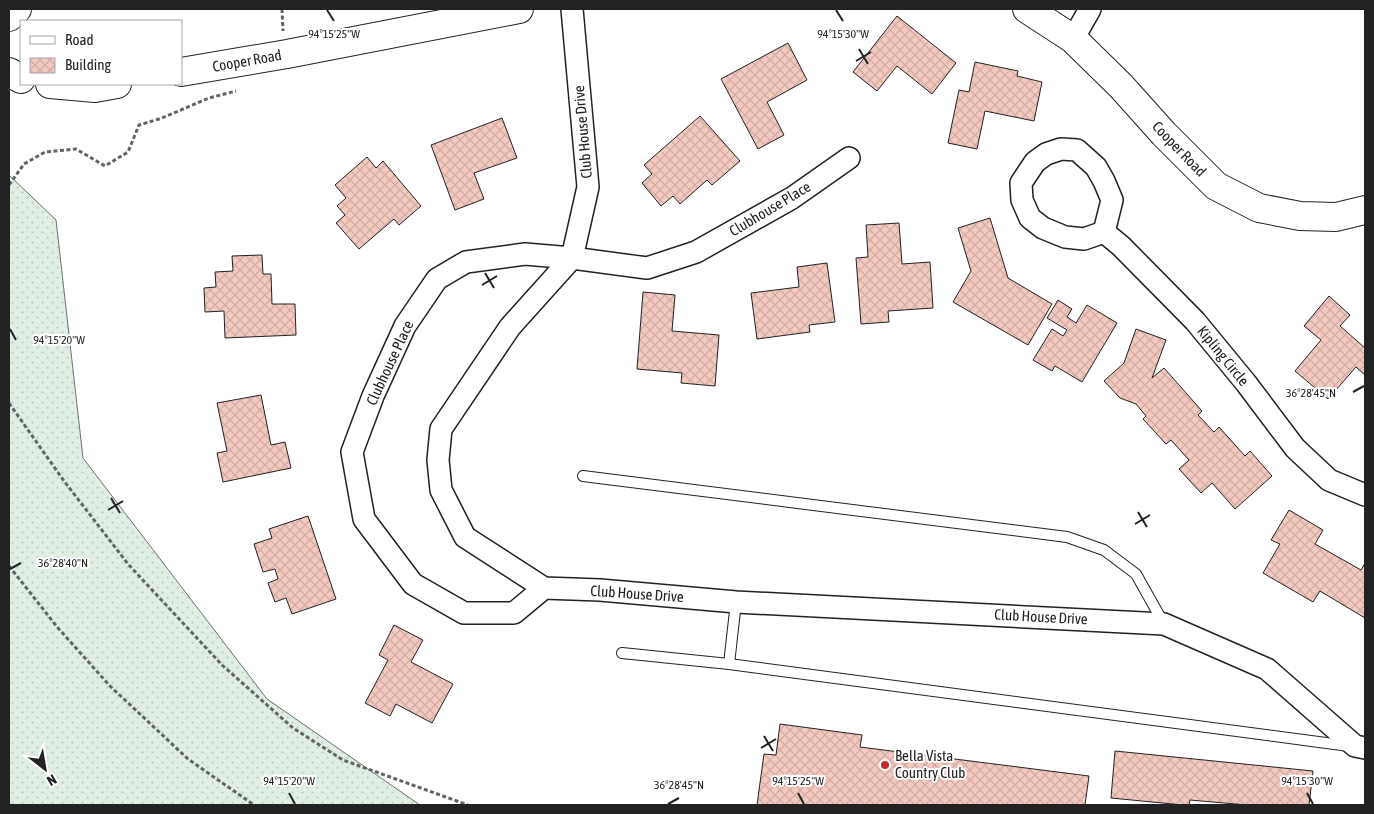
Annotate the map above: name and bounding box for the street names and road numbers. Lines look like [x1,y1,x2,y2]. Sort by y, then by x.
street label: Cooper Road [211,46,283,75]
street label: Club House Drive [570,85,595,179]
street label: Cooper Road [1149,118,1210,180]
street label: Clubhouse Place [726,178,813,239]
street label: Clubhouse Place [363,318,417,408]
street label: Kipling Circle [1194,322,1253,389]
street label: Club House Drive [590,582,684,605]
street label: Club House Drive [994,606,1088,627]

